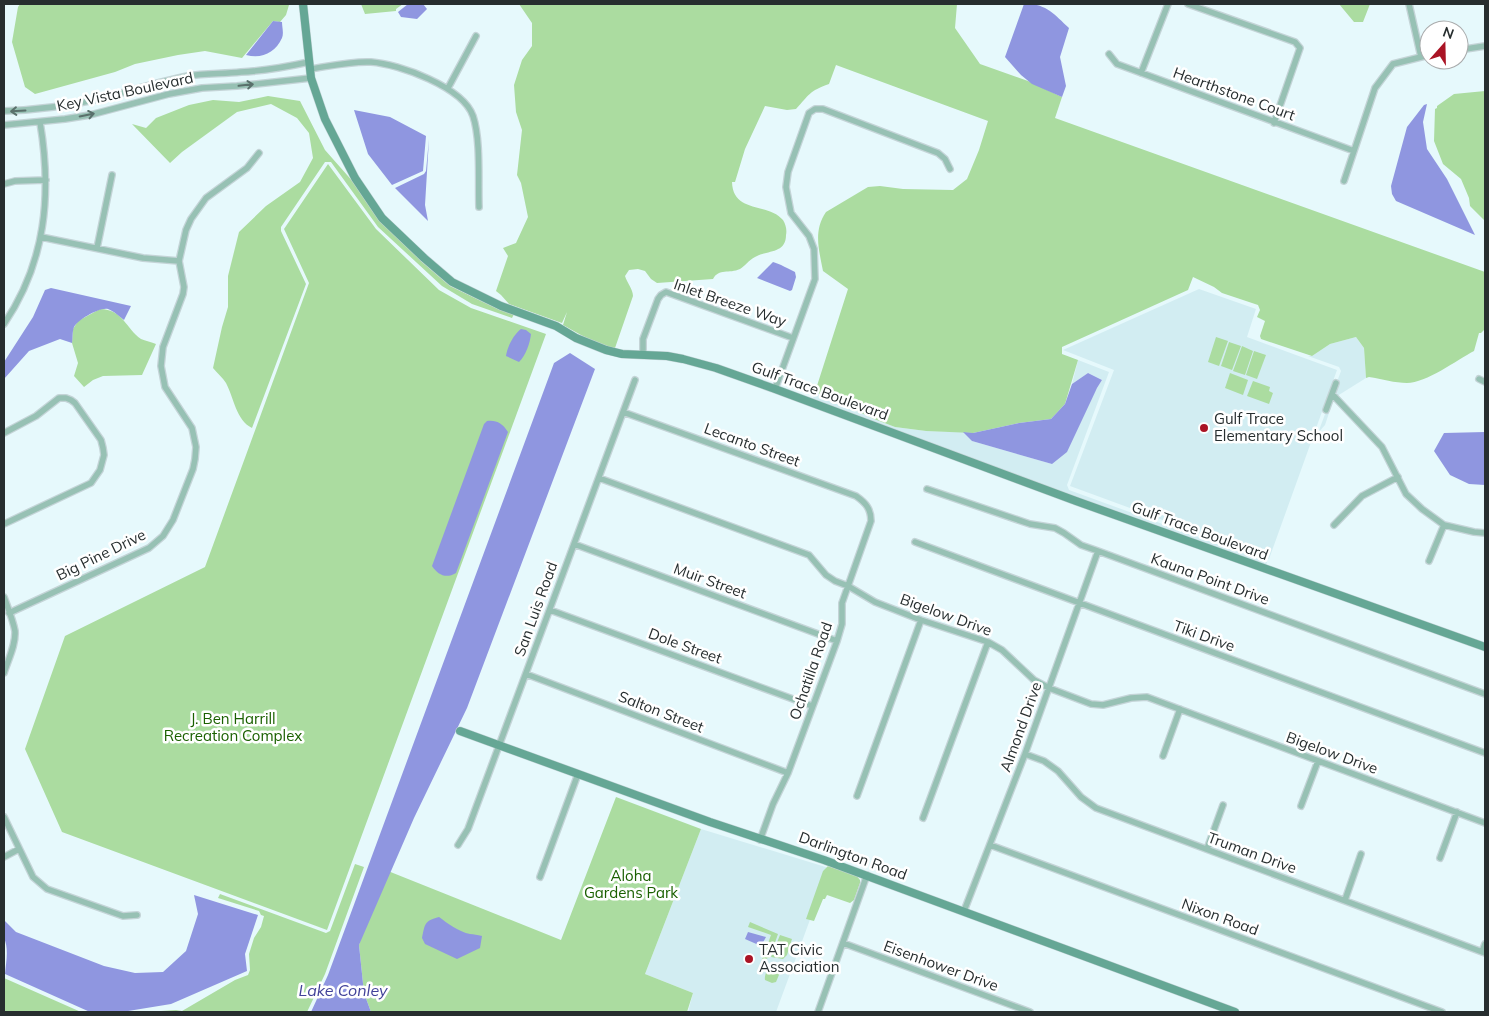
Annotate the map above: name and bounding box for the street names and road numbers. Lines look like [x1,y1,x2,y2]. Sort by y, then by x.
street label: Hearthstone Court [1171,63,1298,124]
street label: Key Vista Boulevard [55,68,195,115]
street label: Inlet Breeze Way [671,274,789,331]
street label: Gulf Trace Boulevard [749,357,891,424]
street label: Lecanto Street [702,418,803,471]
street label: Gulf Trace Boulevard [1129,497,1271,564]
street label: Big Pine Drive [53,525,149,584]
street label: Kauna Point Drive [1148,548,1272,609]
street label: San Luis Road [510,559,561,659]
street label: Muir Street [671,559,749,602]
street label: Bigelow Drive [898,589,995,640]
street label: Tiki Drive [1171,616,1238,655]
street label: Ochatilla Road [785,619,836,722]
street label: Dole Street [646,623,725,668]
street label: Almond Drive [995,679,1046,774]
street label: Salton Street [616,687,707,737]
street label: Bigelow Drive [1284,727,1381,778]
street label: Darlington Road [796,827,910,884]
street label: Truman Drive [1205,828,1299,877]
street label: Nixon Road [1179,894,1261,939]
street label: Eisenhower Drive [881,936,1001,995]

